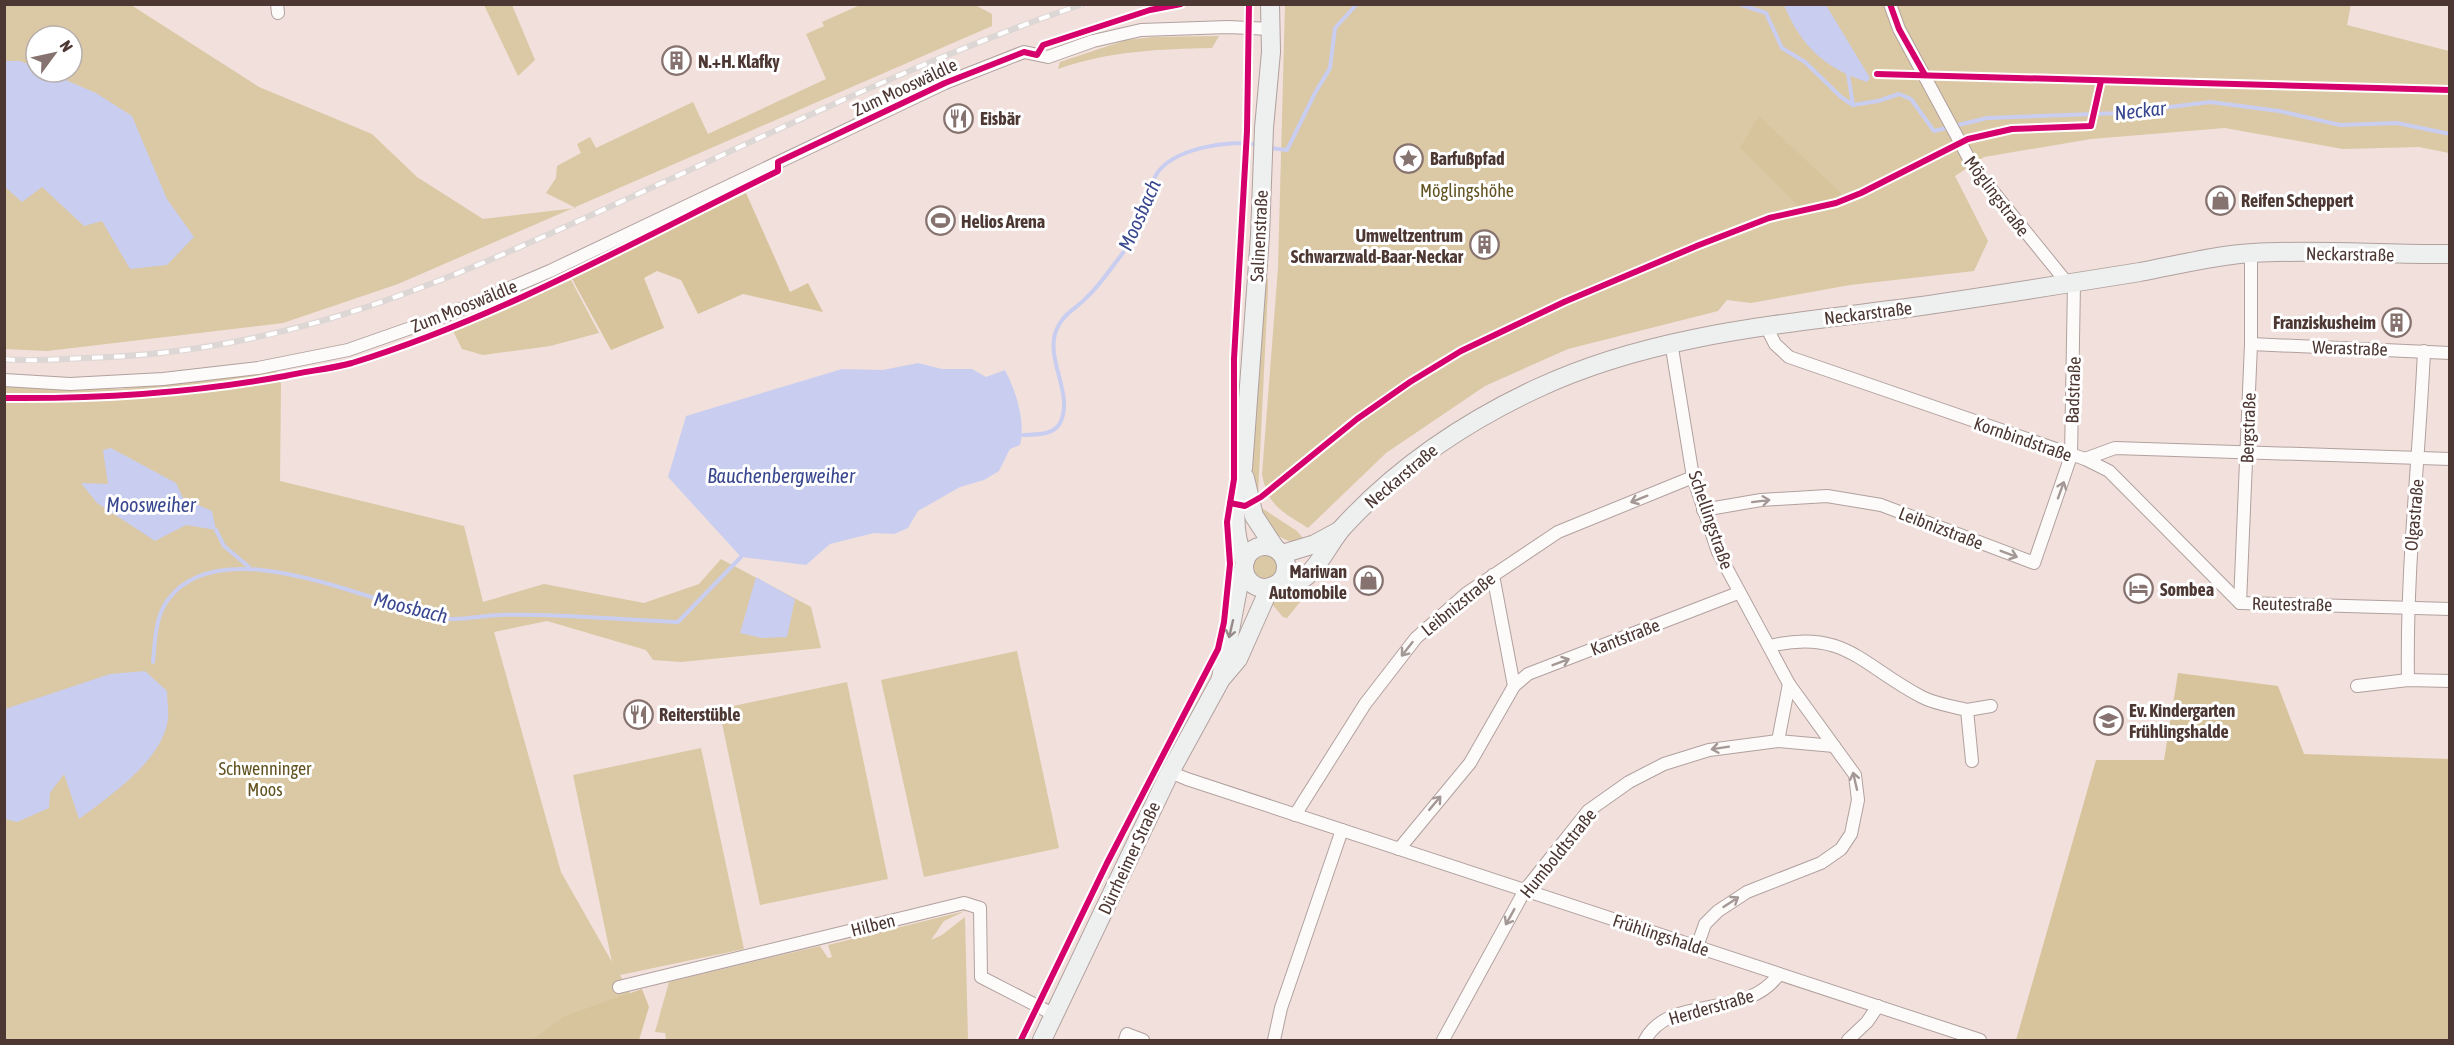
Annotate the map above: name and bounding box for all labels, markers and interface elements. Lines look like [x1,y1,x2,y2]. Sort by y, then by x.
north arrow [24,24,84,84]
text: N [56,37,77,55]
building icon: N.+H. Klafky [661,45,693,77]
place label: N.+H. Klafky [698,51,780,72]
street label: Zum Mooswäldle [850,54,960,120]
water label: Neckar [2113,96,2168,124]
restaurant icon: Eisbär [943,102,975,134]
place label: Eisbär [980,108,1021,129]
place icon: Barfußpfad [1393,142,1425,174]
place label: Barfußpfad [1430,148,1505,169]
street label: Möglingstraße [1960,152,2034,240]
water label: Moosbach [1113,176,1165,254]
park label: Möglingshöhe [1420,180,1514,201]
shop icon: Reifen Scheppert [2204,184,2236,216]
street label: Salinenstraße [1246,190,1272,282]
place label: Reifen Scheppert [2241,190,2354,211]
sports icon: Helios Arena [924,205,956,237]
place label: Helios Arena [961,211,1045,232]
place label: Umweltzentrum Schwarzwald-Baar-Neckar [1291,225,1464,267]
building icon: Umweltzentrum Schwarzwald-Baar-Neckar [1468,229,1500,261]
street label: Neckarstraße [2306,243,2394,265]
street label: Zum Mooswäldle [408,275,520,337]
street label: Neckarstraße [1823,297,1913,329]
building icon: Franziskusheim [2381,306,2413,338]
place label: Franziskusheim [2273,312,2376,333]
street label: Werastraße [2312,336,2388,360]
street label: Badstraße [2061,356,2085,424]
street label: Bergstraße [2236,392,2260,464]
street label: Kornbindstraße [1971,412,2075,466]
street label: Neckarstraße [1360,440,1442,512]
water label: Bauchenbergweiher [707,464,856,487]
street label: Schellingstraße [1684,468,1738,572]
street label: Olgastraße [2400,478,2428,552]
one-way arrow [2056,481,2067,500]
water label: Moosweiher [106,493,197,516]
one-way arrow [1630,494,1648,505]
one-way arrow [1750,495,1770,506]
street label: Leibnizstraße [1896,502,1986,554]
one-way arrow [1999,549,2018,560]
place label: Mariwan Automobile [1268,561,1347,603]
shop icon: Mariwan Automobile [1352,565,1384,597]
street label: Leibnizstraße [1417,568,1499,640]
hotel icon: Sombea [2123,573,2155,605]
place label: Sombea [2160,579,2214,600]
water label: Moosbach [372,587,451,627]
street label: Reutestraße [2252,593,2332,615]
street label: Kantstraße [1588,614,1662,660]
one-way arrow [1225,619,1237,638]
one-way arrow [1401,641,1414,657]
one-way arrow [1551,656,1569,667]
restaurant icon: Reiterstüble [622,698,654,730]
place label: Ev. Kindergarten Frühlingshalde [2129,700,2235,742]
place label: Reiterstüble [659,704,740,725]
school or university icon: Ev. Kindergarten Frühlingshalde [2092,704,2124,736]
one-way arrow [1710,743,1730,754]
park label: Schwenninger Moos [219,758,312,800]
one-way arrow [1848,772,1860,791]
one-way arrow [1429,795,1442,811]
street label: Dürrheimer Straße [1094,798,1164,918]
street label: Humboldtstraße [1516,804,1600,902]
one-way arrow [1722,896,1739,908]
one-way arrow [1504,907,1515,925]
street label: Hilben [849,909,897,941]
street label: Frühlingshalde [1610,910,1712,960]
street label: Herderstraße [1666,985,1756,1029]

